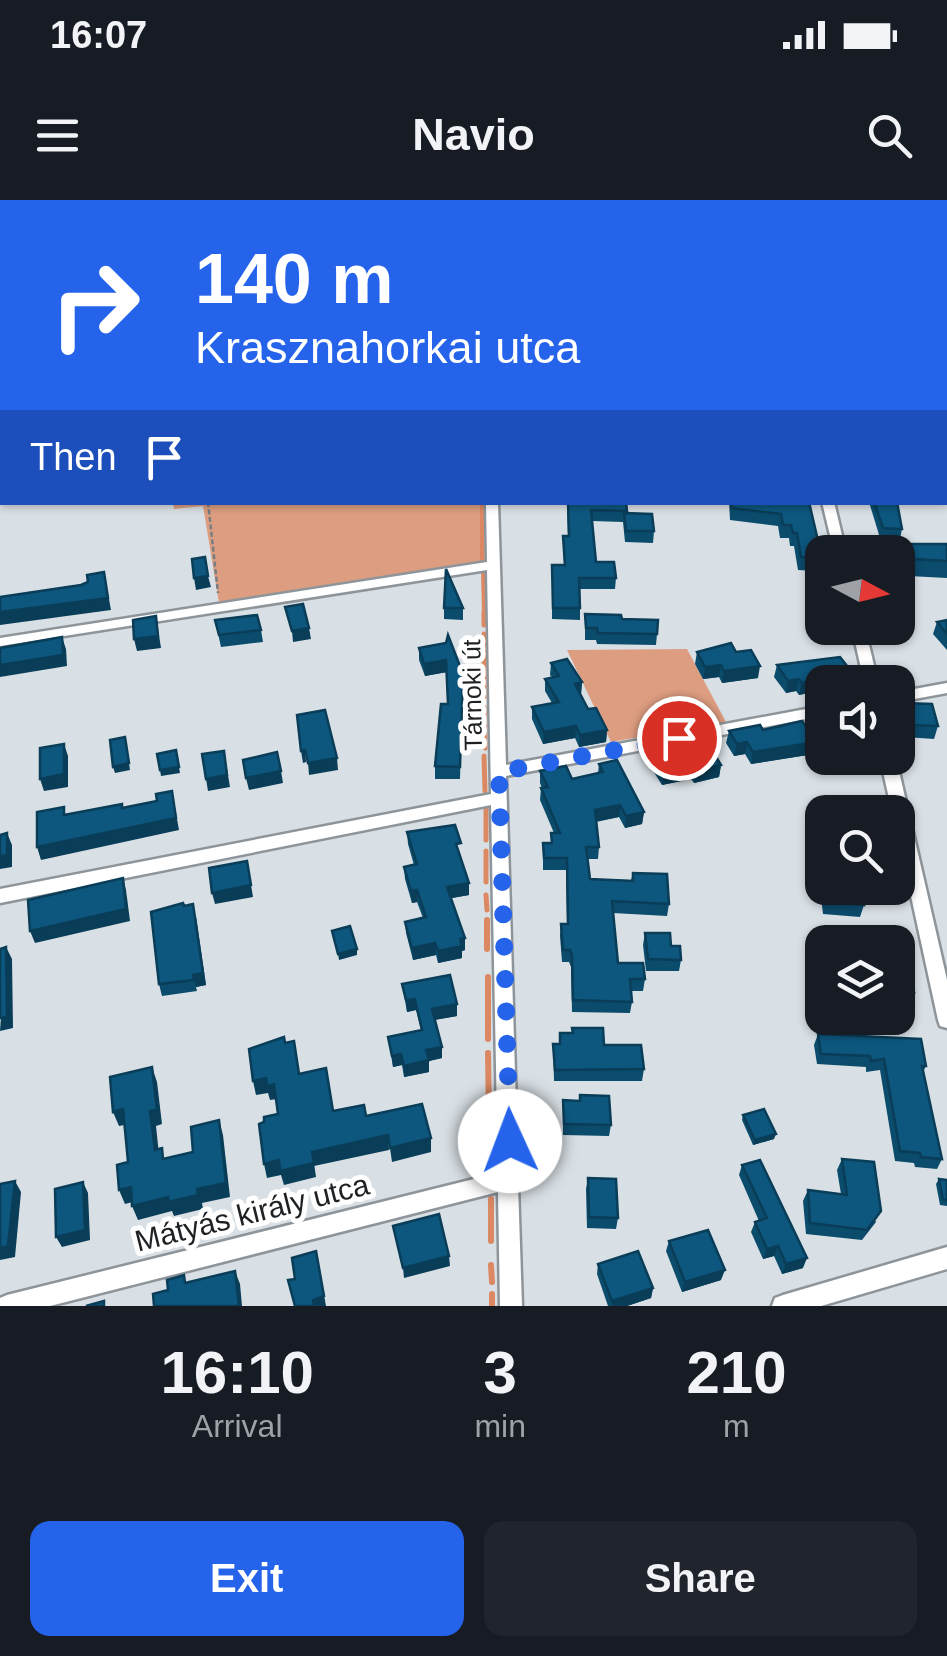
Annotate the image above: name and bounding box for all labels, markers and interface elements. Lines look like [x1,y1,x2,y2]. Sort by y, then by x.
text: 16:07 [50,14,147,56]
icon: menu [30,108,85,163]
icon: search [862,108,917,163]
text: Navio [412,109,535,160]
icon: right [30,240,160,370]
text: 140 m [195,240,393,318]
text: Krasznahorkai utca [195,322,580,373]
icon: arrive [137,430,192,485]
text: Then [30,436,117,478]
north arrow [805,535,915,645]
map controls [805,535,915,1035]
street label: Tárnoki út [457,639,487,751]
button: sound [805,665,915,775]
pin [637,696,722,781]
icon: arrive [652,711,707,766]
button: search [805,795,915,905]
button: layers [805,925,915,1035]
position arrow [458,1089,562,1193]
street label: Mátyás király utca [131,1167,373,1258]
text: 16:10 [160,1339,314,1406]
text: 3 [483,1339,517,1406]
text: 210 [686,1339,787,1406]
text: Arrival [192,1408,283,1444]
text: min [474,1408,526,1444]
text: m [723,1408,750,1444]
button: Exit [30,1521,464,1636]
button: Share [484,1521,917,1636]

